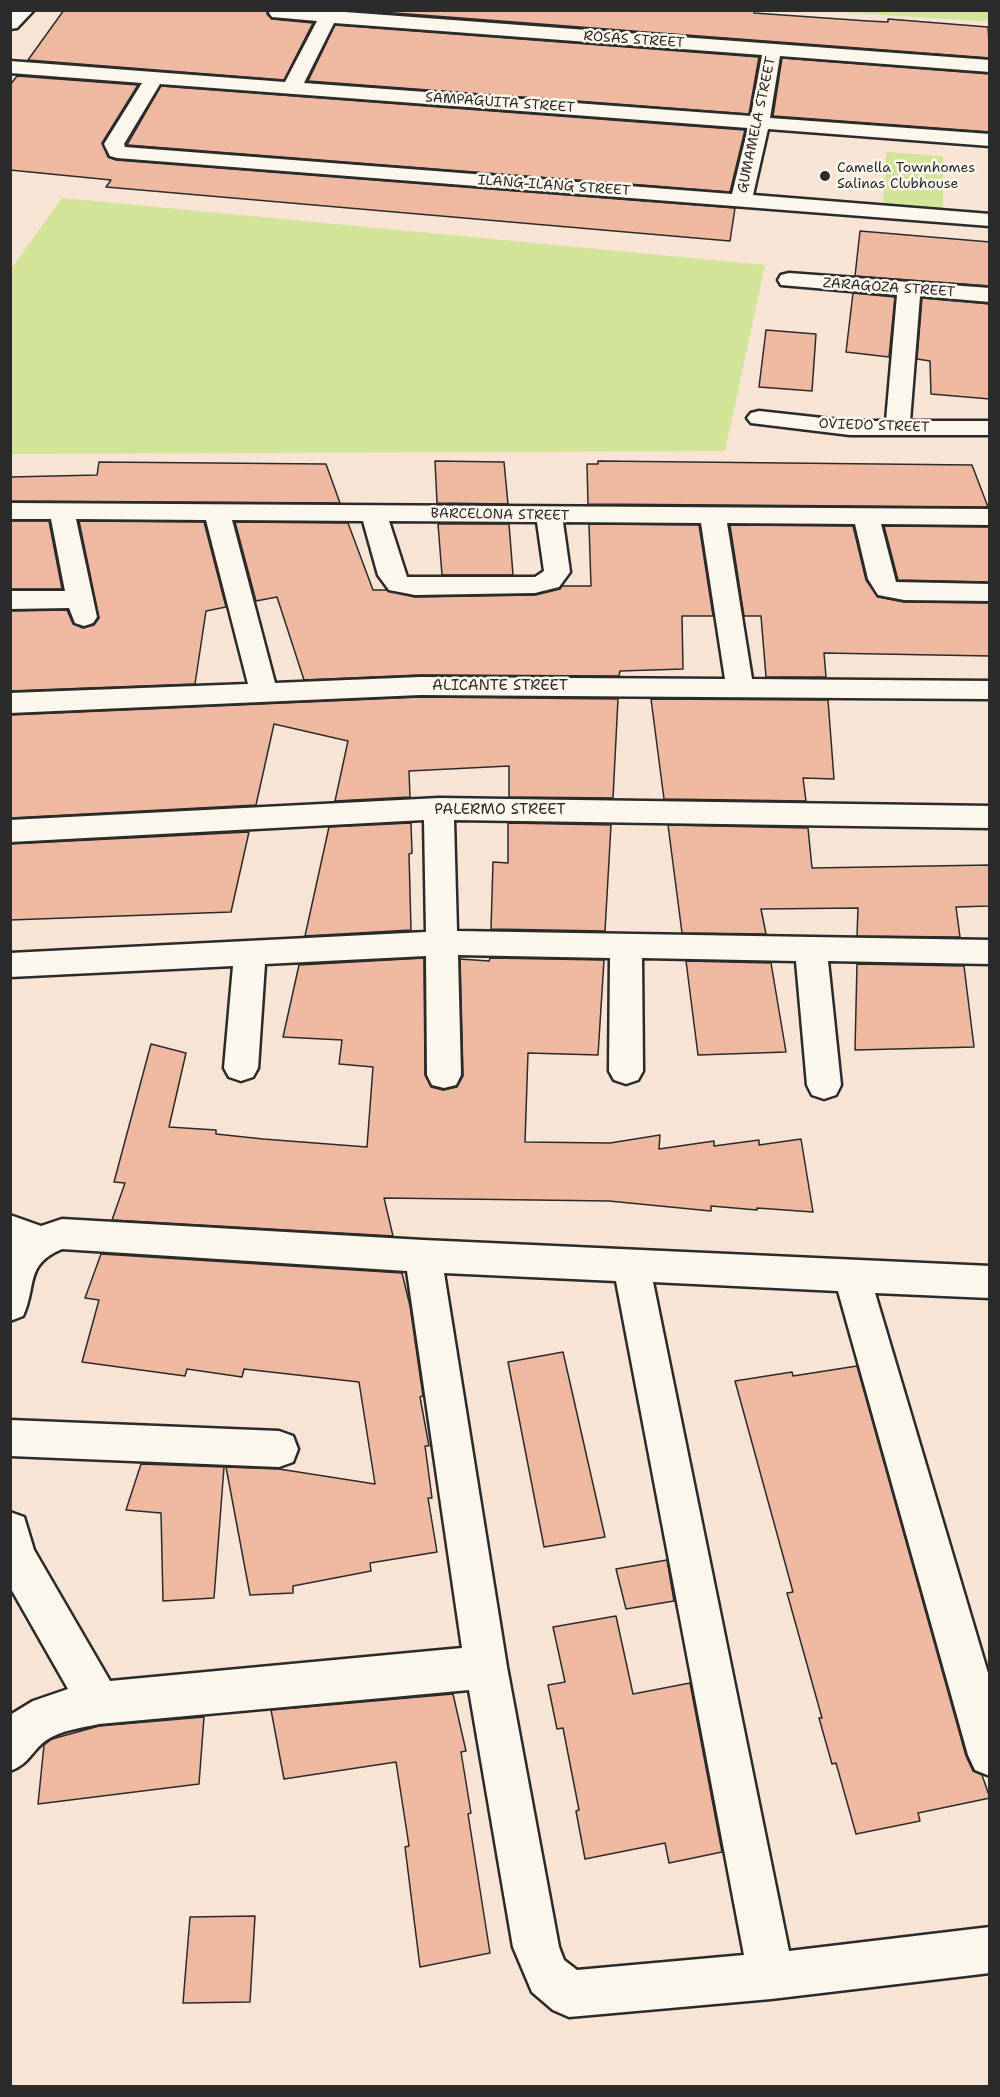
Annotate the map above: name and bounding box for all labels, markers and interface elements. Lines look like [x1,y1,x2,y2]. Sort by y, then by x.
street label: ROSAS STREET [583,28,685,52]
street label: GUMAMELA STREET [734,55,780,195]
street label: SAMPAGUITA STREET [425,89,575,117]
place label: Camella Townhomes Salinas Clubhouse [837,160,975,192]
marker: Camella Townhomes Salinas Clubhouse [818,169,832,183]
street label: ILANG-ILANG STREET [477,172,631,200]
street label: ZARAGOZA STREET [822,275,956,301]
street label: OVIEDO STREET [818,416,930,436]
street label: BARCELONA STREET [431,505,569,525]
street label: ALICANTE STREET [432,677,568,695]
street label: PALERMO STREET [434,801,566,819]

